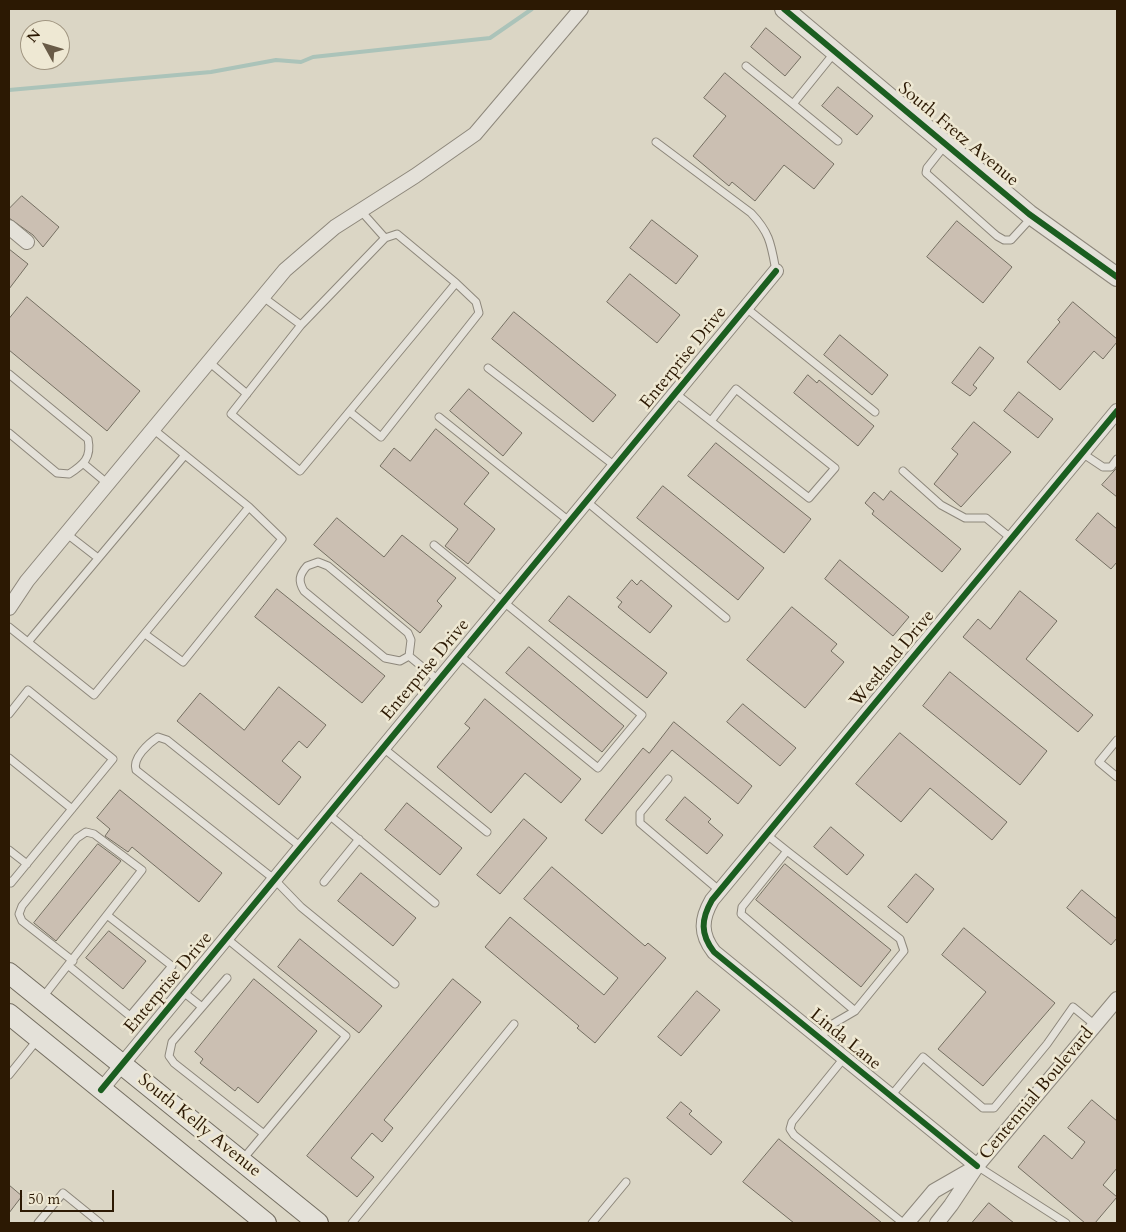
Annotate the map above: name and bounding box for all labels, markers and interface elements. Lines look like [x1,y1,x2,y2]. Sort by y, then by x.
north arrow [20,20,70,70]
text: N [23,25,45,47]
street label: South Fretz Avenue [893,78,1023,192]
street label: Enterprise Drive [636,302,732,414]
street label: Westland Drive [846,606,940,712]
street label: Enterprise Drive [377,615,475,725]
street label: Enterprise Drive [120,928,218,1038]
street label: Linda Lane [805,1005,885,1075]
street label: Centennial Boulevard [975,1023,1099,1165]
street label: South Kelly Avenue [133,1070,265,1182]
scale bar [22,1180,116,1212]
text: 50 m [28,1189,60,1209]

